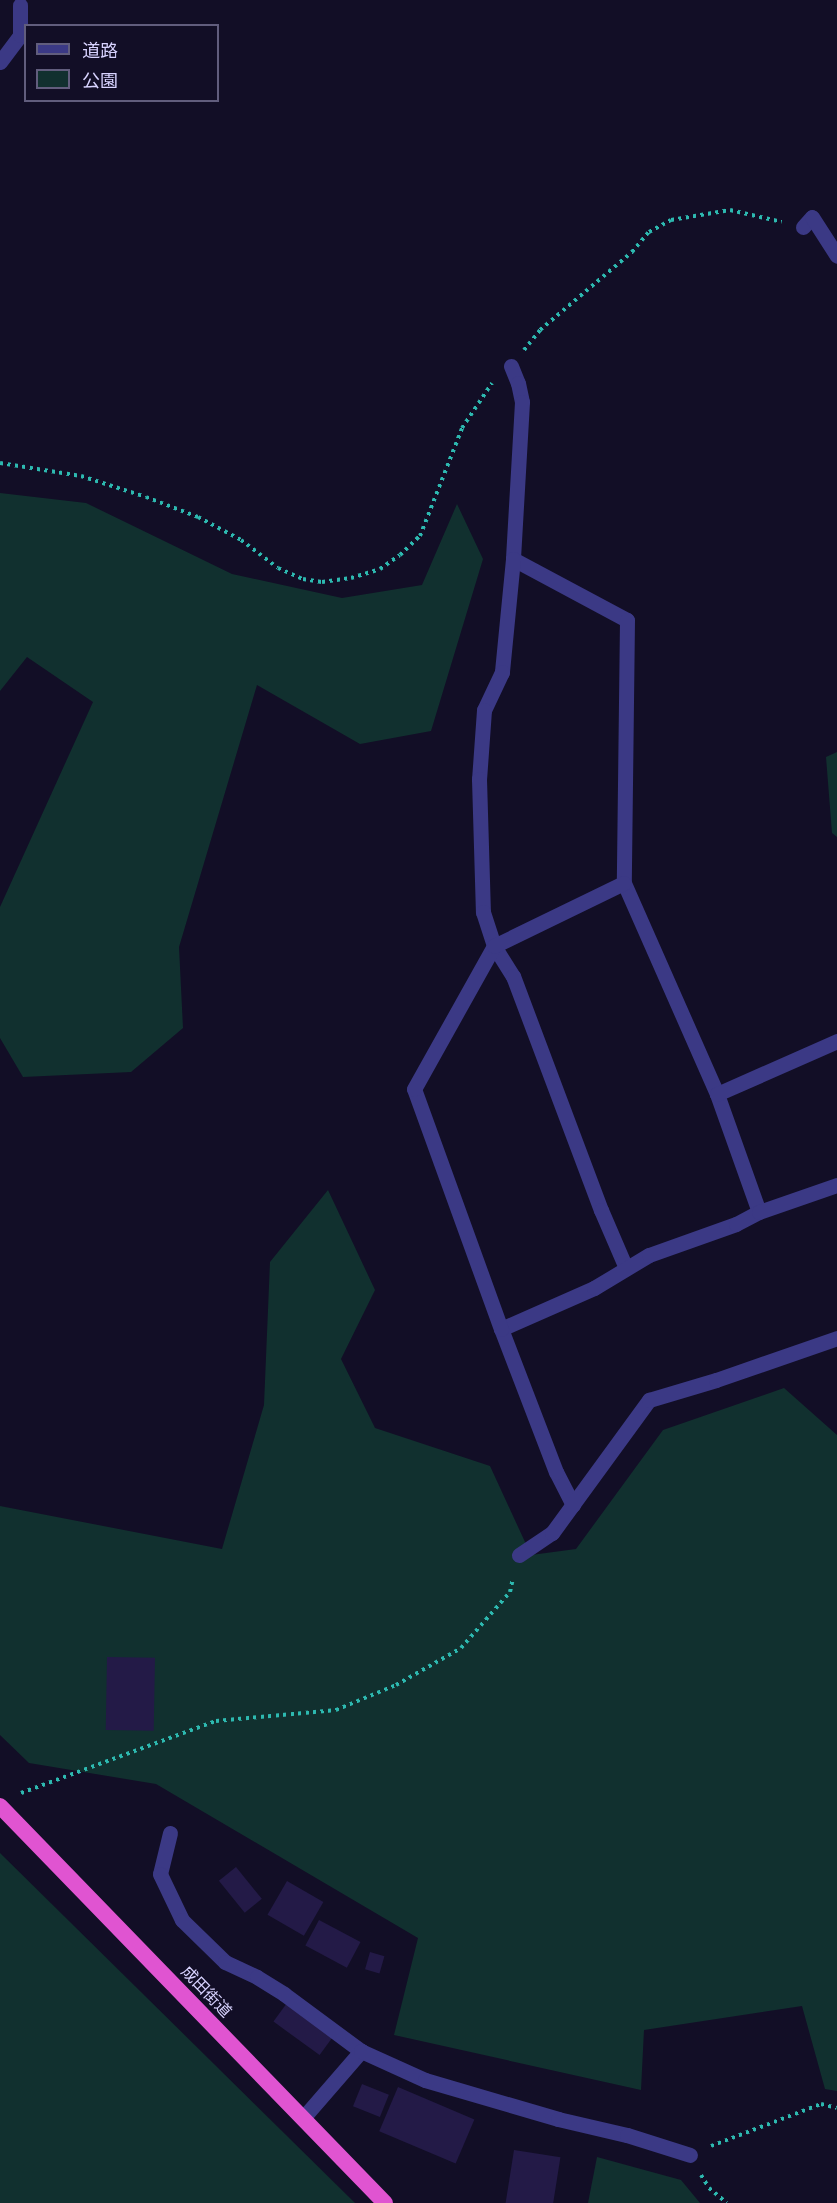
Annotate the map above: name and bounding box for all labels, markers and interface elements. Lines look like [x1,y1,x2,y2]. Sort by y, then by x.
legend [24,24,219,102]
text: 道路 [82,41,118,61]
text: 公園 [82,71,118,91]
street label: 成田街道 [177,1962,235,2022]

